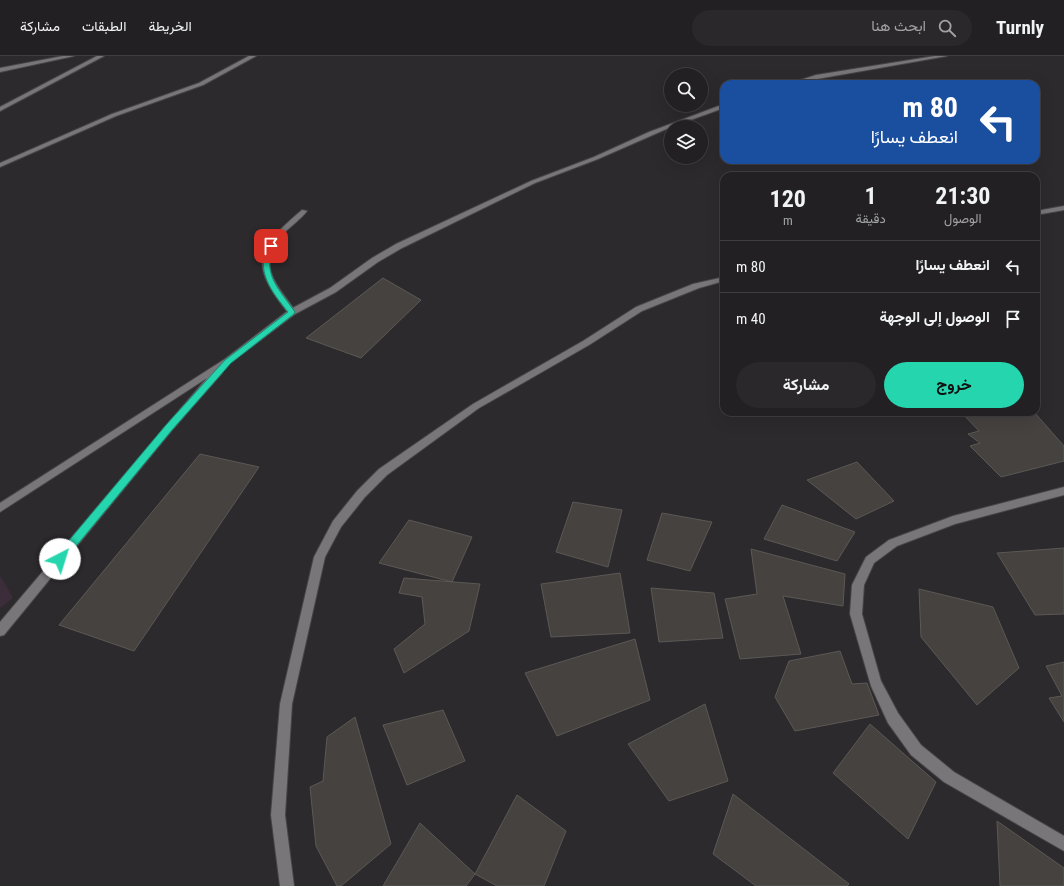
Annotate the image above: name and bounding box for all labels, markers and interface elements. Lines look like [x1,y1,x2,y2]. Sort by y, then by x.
search box [692,10,972,46]
text: Turnly [996,16,1044,39]
text: ابحث هنا [871,17,926,35]
icon: search [936,17,958,39]
text: مشاركة [20,18,60,34]
text: الطبقات [82,18,126,34]
text: الخريطة [148,18,192,34]
map controls [664,68,708,164]
button: search [664,68,708,112]
text: 80 m [902,91,958,124]
icon: left [972,96,1024,148]
button: layers [664,120,708,164]
text: انعطف يسارًا [871,126,958,147]
text: 1 [865,182,877,210]
text: 21:30 [935,182,990,210]
text: 120 [770,185,806,213]
text: دقيقة [856,211,886,226]
text: الوصول [944,211,982,226]
text: m [783,213,793,228]
pin [254,229,288,263]
icon: arrive [260,235,282,257]
text: انعطف يسارًا [916,256,990,274]
icon: left [1002,256,1024,278]
text: 80 m [736,258,766,276]
text: الوصول إلى الوجهة [879,308,990,326]
icon: arrive [1002,308,1024,330]
text: 40 m [736,310,766,328]
button: مشاركة [736,362,876,408]
button: خروج [884,362,1024,408]
position arrow [39,538,81,580]

